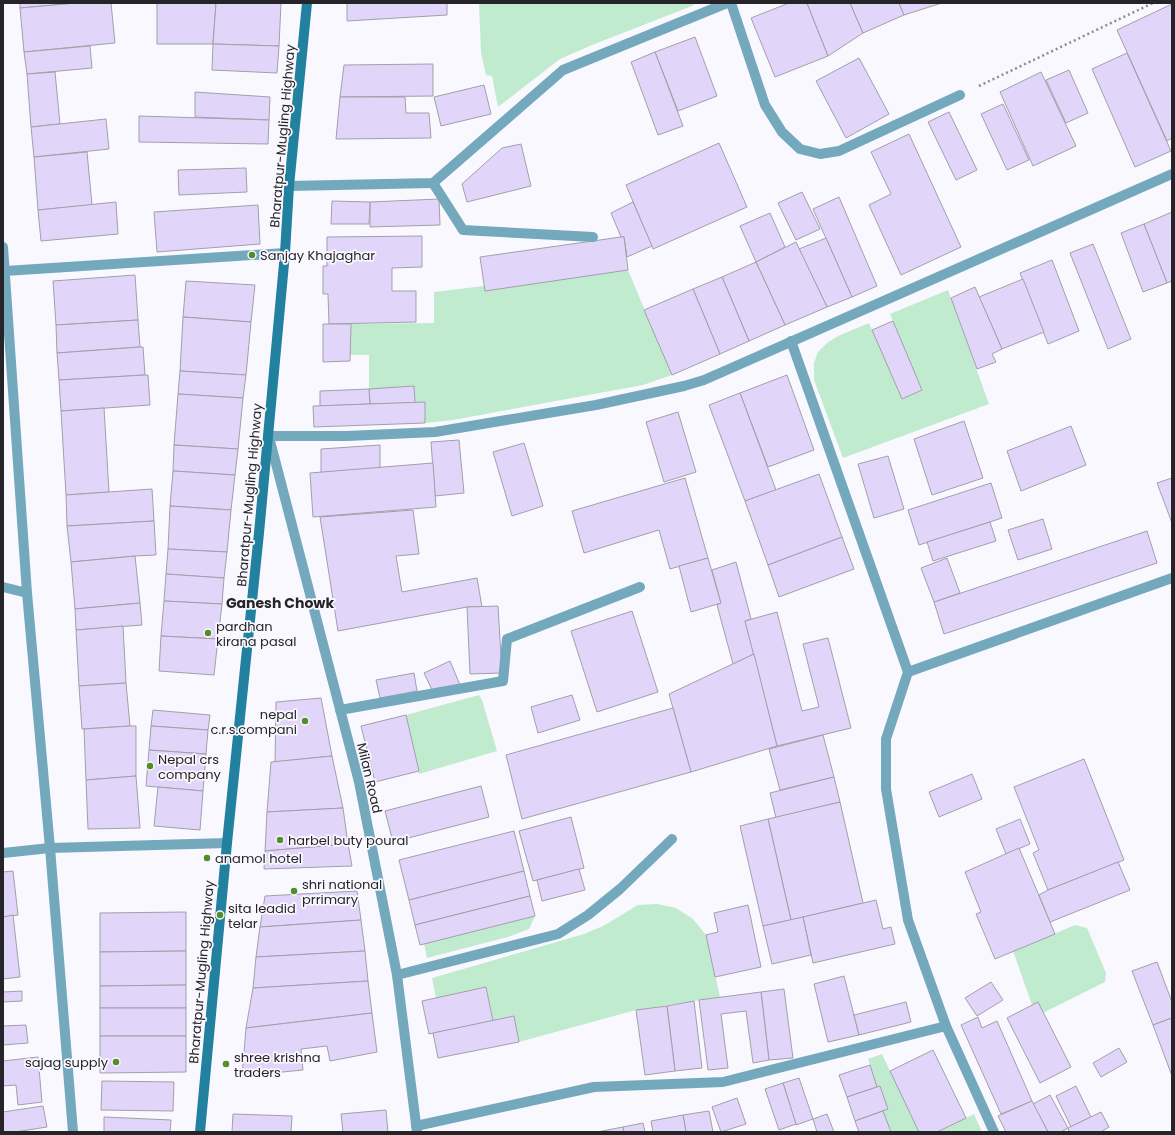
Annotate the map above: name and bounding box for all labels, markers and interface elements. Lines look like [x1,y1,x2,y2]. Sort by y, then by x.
street label: Bharatpur-Mugling Highway [265,43,300,228]
place label: Sanjay Khajaghar [260,246,375,265]
marker: Sanjay Khajaghar [247,250,257,260]
street label: Bharatpur-Mugling Highway [232,402,267,587]
district label: Ganesh Chowk [226,593,334,613]
place label: pardhan kirana pasal [216,617,296,651]
marker: pardhan kirana pasal [203,628,213,638]
place label: nepal c.r.s.compani [211,705,297,739]
marker: nepal c.r.s.compani [300,716,310,726]
street label: Milan Road [352,741,387,815]
place label: Nepal crs company [158,750,221,784]
marker: Nepal crs company [145,761,155,771]
place label: harbel buty poural [288,831,408,850]
marker: harbel buty poural [275,835,285,845]
place label: anamol hotel [215,849,302,868]
marker: anamol hotel [202,853,212,863]
place label: shri national prrimary [302,875,382,909]
street label: Bharatpur-Mugling Highway [184,879,219,1064]
marker: shri national prrimary [289,886,299,896]
place label: sita leadid telar [228,899,296,933]
marker: sita leadid telar [215,910,225,920]
place label: shree krishna traders [234,1048,321,1082]
place label: sajag supply [25,1053,109,1072]
marker: sajag supply [111,1057,121,1067]
marker: shree krishna traders [221,1059,231,1069]

